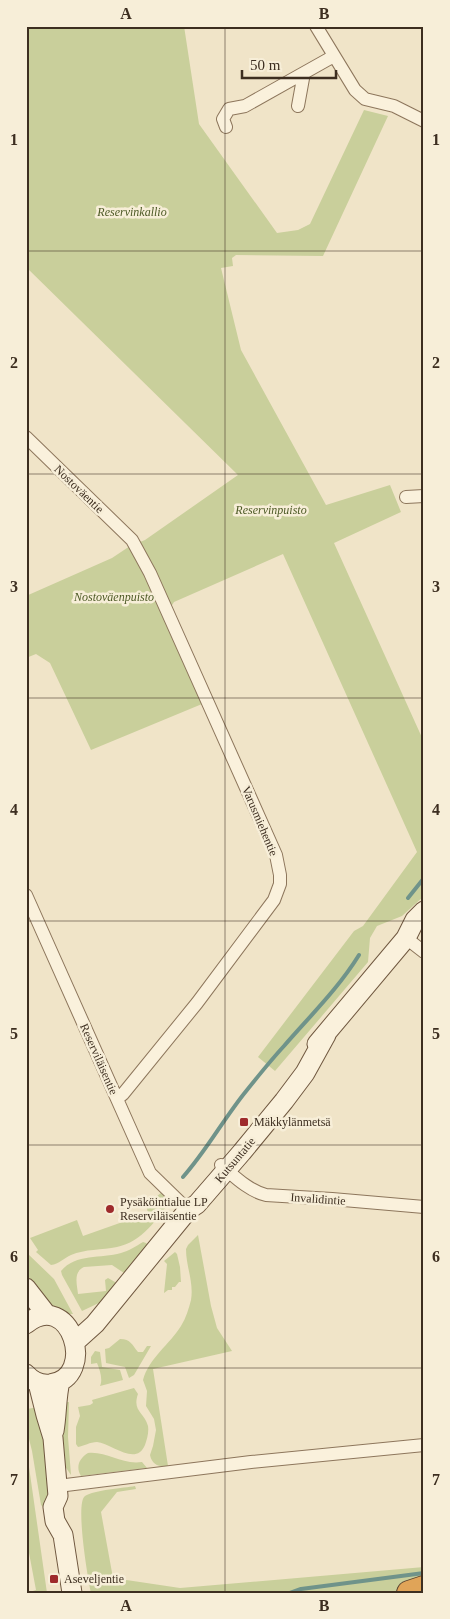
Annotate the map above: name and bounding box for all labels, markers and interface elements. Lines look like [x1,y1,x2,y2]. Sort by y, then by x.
text: A [120,5,132,22]
text: B [319,5,330,22]
scale bar [242,48,336,80]
text: 50 m [250,57,281,73]
text: 1 [10,131,18,148]
text: 1 [432,131,440,148]
park label: Reservinkallio [96,205,167,219]
text: 2 [10,354,18,371]
text: 2 [432,354,440,371]
street label: Nostoväentie [51,462,107,516]
park label: Reservinpuisto [234,503,307,517]
text: 3 [10,578,18,595]
text: 3 [432,578,440,595]
park label: Nostoväenpuisto [73,590,154,604]
street label: Varusmiehentie [239,784,281,858]
text: 4 [10,801,18,818]
text: 4 [432,801,440,818]
street label: Reserviläisentie [77,1021,121,1097]
text: 5 [10,1025,18,1042]
text: 5 [432,1025,440,1042]
place label: Mäkkylänmetsä [254,1115,331,1129]
marker: Mäkkylänmetsä [238,1116,250,1128]
street label: Kutsuntatie [212,1134,258,1186]
street label: Invalidintie [290,1190,346,1208]
place label: Pysäköintialue LP Reserviläisentie [120,1195,208,1223]
marker: Pysäköintialue LP Reserviläisentie [104,1203,116,1215]
text: 6 [10,1248,18,1265]
text: 6 [432,1248,440,1265]
text: 7 [10,1471,18,1488]
text: 7 [432,1471,440,1488]
place label: Aseveljentie [64,1572,124,1586]
marker: Aseveljentie [48,1573,60,1585]
text: A [120,1597,132,1614]
text: B [319,1597,330,1614]

